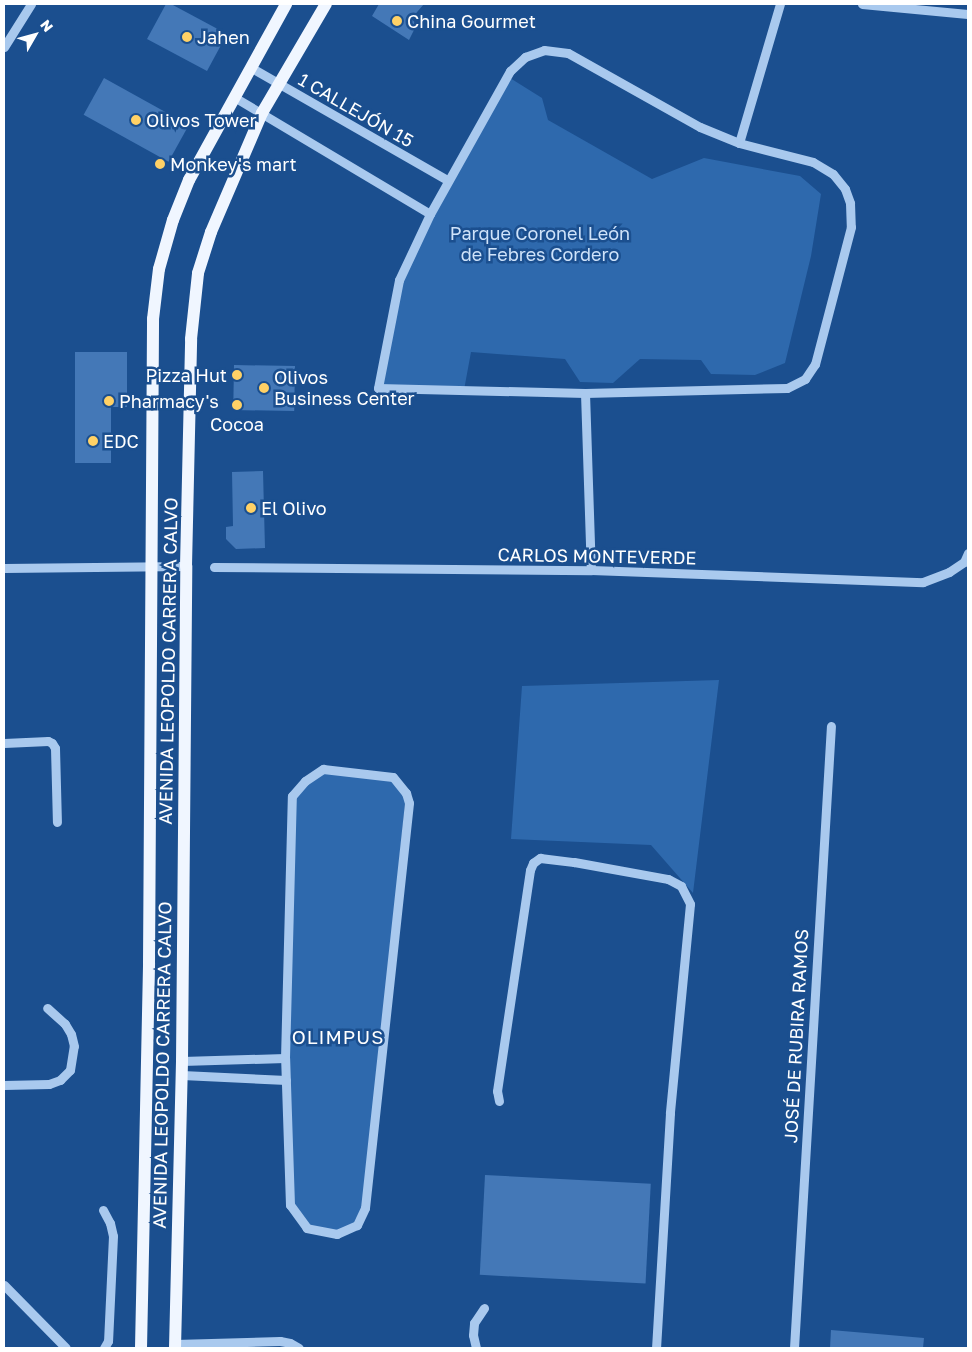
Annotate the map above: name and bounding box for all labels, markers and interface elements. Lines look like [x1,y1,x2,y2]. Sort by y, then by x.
north arrow [10,10,60,60]
place label: China Gourmet [407,10,536,32]
marker: China Gourmet [391,15,403,27]
text: N [37,16,57,35]
place label: Jahen [197,26,250,48]
marker: Jahen [181,31,193,43]
street label: 1 CALLEJÓN 15 [295,68,417,152]
place label: Olivos Tower [146,109,256,131]
marker: Olivos Tower [130,114,142,126]
place label: Monkey's mart [170,153,297,175]
marker: Monkey's mart [154,158,166,170]
park label: Parque Coronel León de Febres Cordero [450,223,630,266]
place label: Pizza Hut [145,364,227,386]
place label: Olivos Business Center [274,367,415,409]
marker: Pizza Hut [231,369,243,381]
marker: Olivos Business Center [258,382,270,394]
place label: Pharmacy's [119,390,219,412]
marker: Pharmacy's [103,395,115,407]
marker: Cocoa [231,399,243,411]
place label: Cocoa [210,413,264,435]
place label: EDC [103,430,139,452]
marker: EDC [87,435,99,447]
street label: AVENIDA LEOPOLDO CARRERA CALVO [154,497,182,825]
place label: El Olivo [261,497,327,519]
marker: El Olivo [245,502,257,514]
street label: CARLOS MONTEVERDE [497,543,697,569]
street label: AVENIDA LEOPOLDO CARRERA CALVO [148,901,176,1229]
street label: JOSÉ DE RUBIRA RAMOS [780,928,812,1144]
district label: OLIMPUS [291,1026,385,1048]

